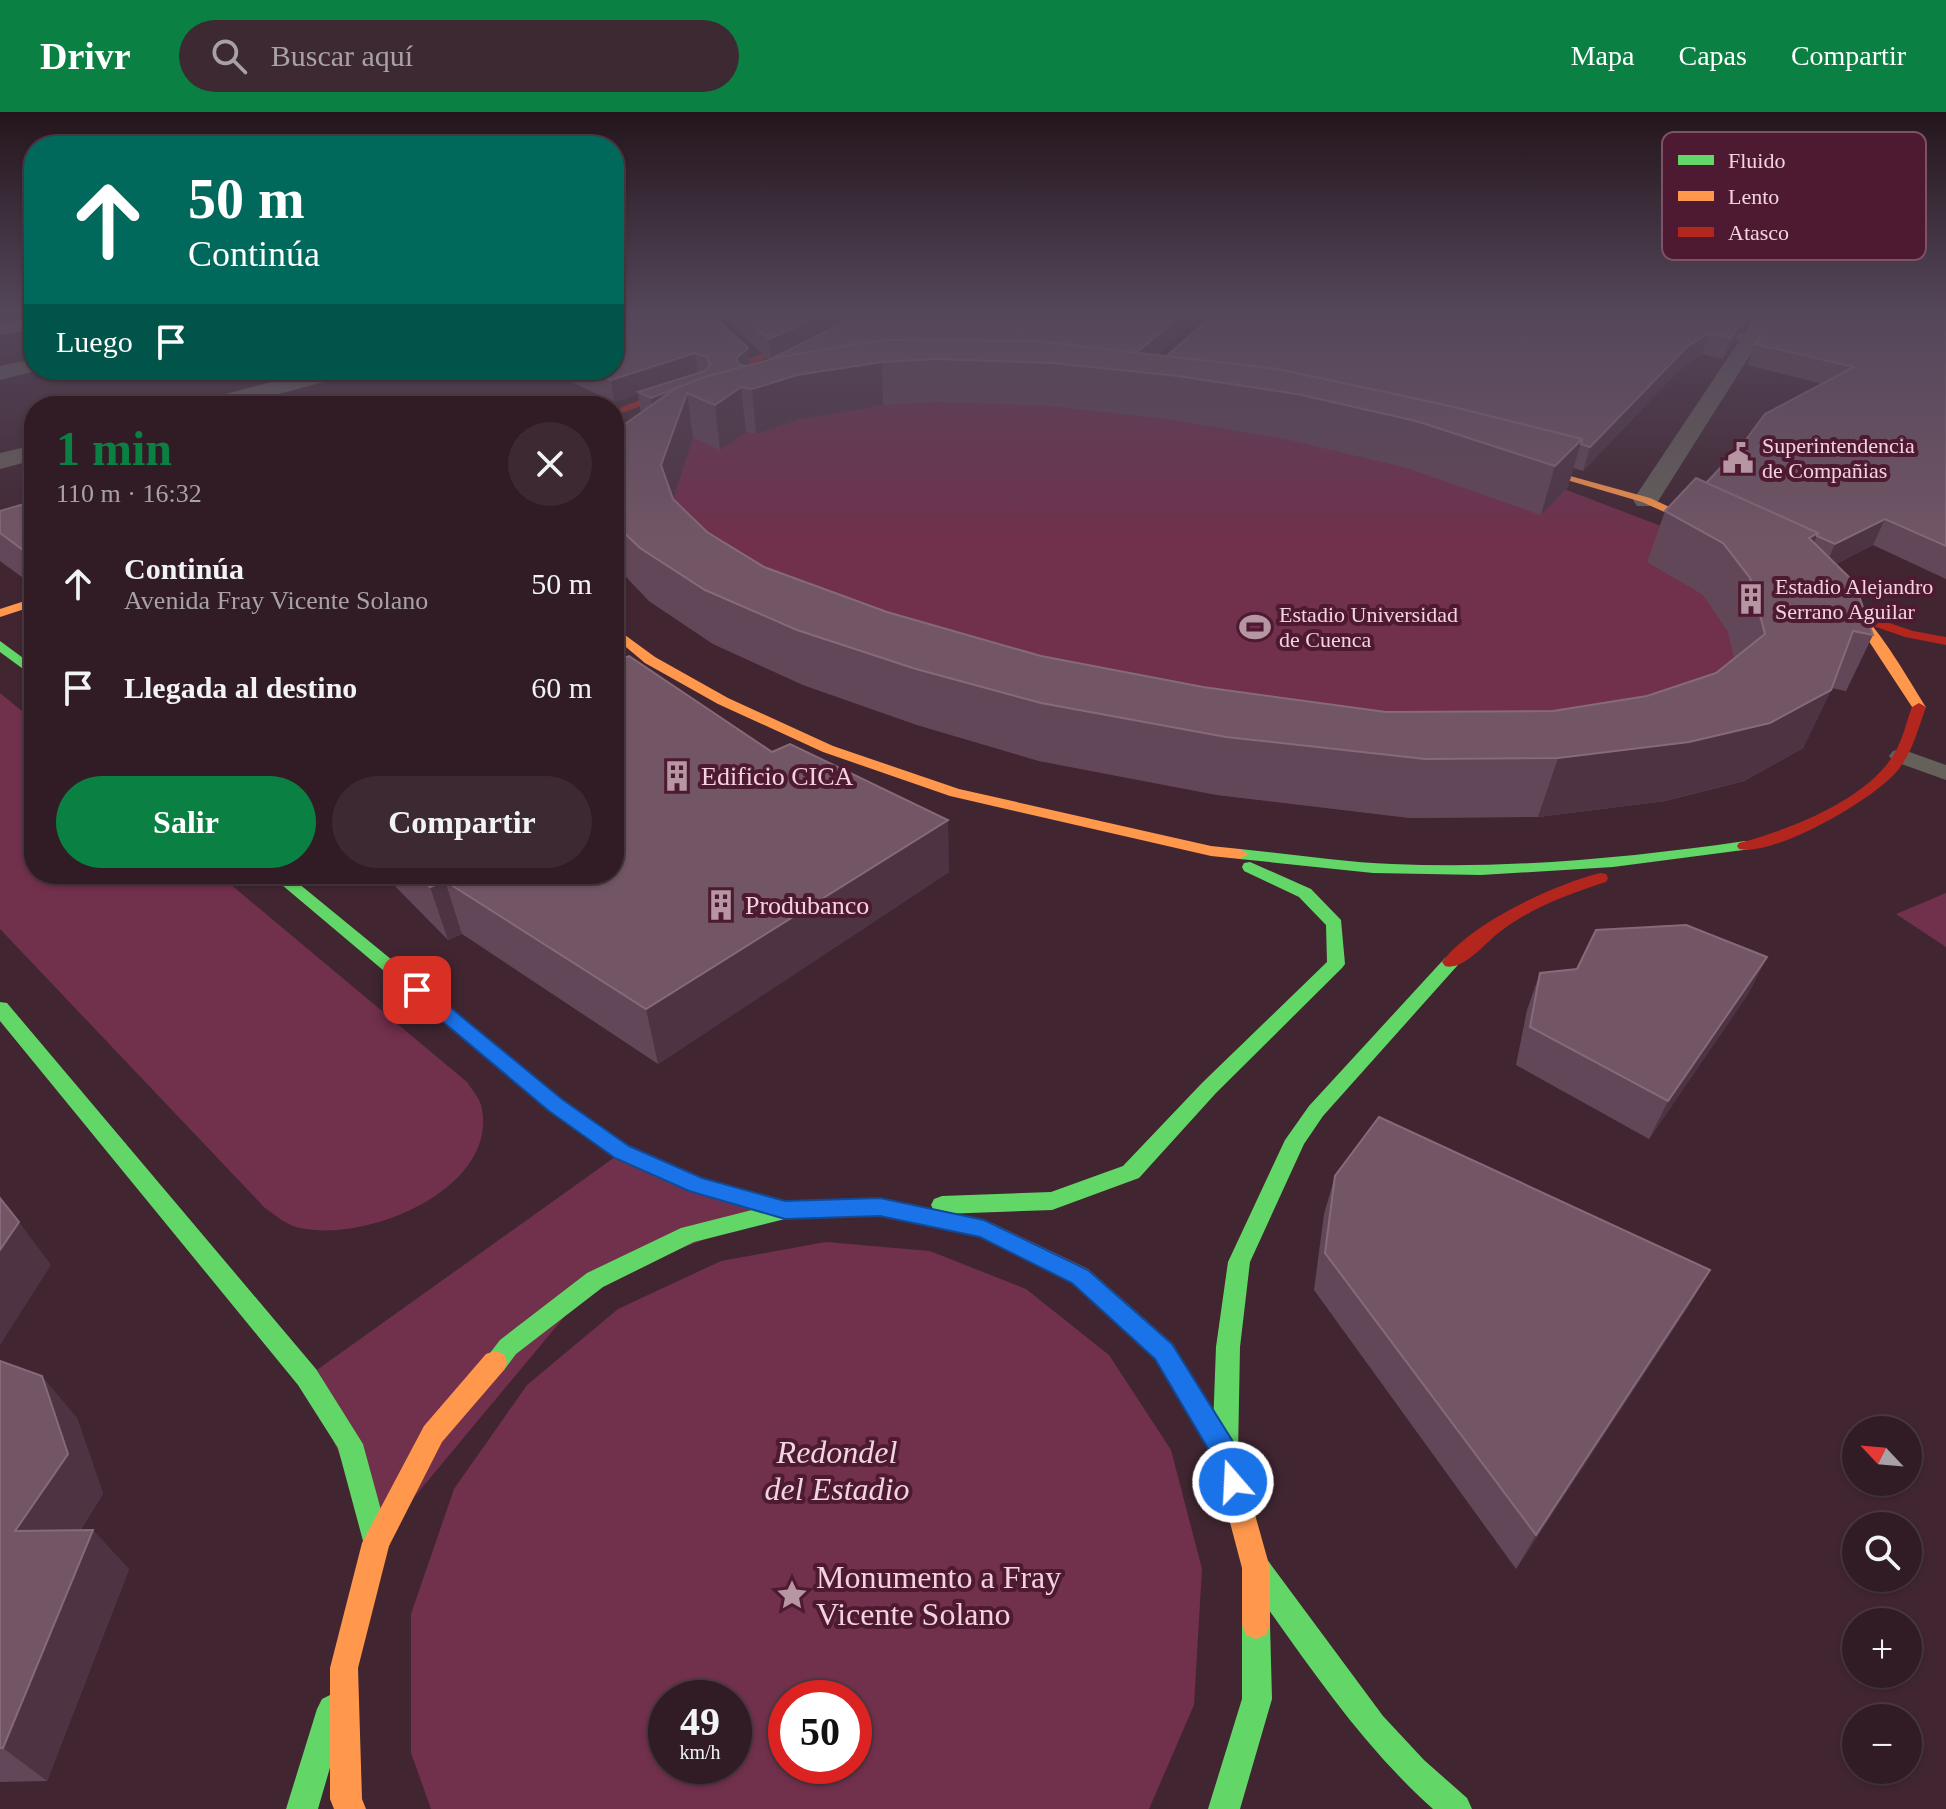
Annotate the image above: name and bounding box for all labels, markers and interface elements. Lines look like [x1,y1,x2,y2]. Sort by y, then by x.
search box [179,20,739,92]
icon: search [207,34,251,78]
text: Drivr [40,35,131,77]
text: Buscar aquí [271,39,413,72]
text: Mapa [1571,40,1634,71]
text: Capas [1678,40,1747,71]
text: Compartir [1791,40,1906,71]
legend [1662,132,1926,260]
text: Fluido [1728,148,1785,173]
icon: ahead [56,168,160,272]
text: 50 m [188,168,305,230]
text: Lento [1728,184,1779,209]
text: Atasco [1728,220,1789,245]
text: Continúa [188,234,320,274]
icon: arrive [149,320,193,364]
text: Luego [56,325,133,358]
text: 1 min [56,422,172,475]
button: close [508,422,592,506]
place label: Superintendencia de Compañias [1762,433,1915,483]
public building icon: Superintendencia de Compañias [1721,441,1755,475]
text: 110 m · 16:32 [56,479,202,508]
text: Continúa [124,552,244,585]
icon: ahead [56,562,100,606]
text: 50 m [531,567,592,600]
place label: Estadio Alejandro Serrano Aguilar [1775,574,1933,624]
building icon: Estadio Alejandro Serrano Aguilar [1734,582,1768,616]
text: Avenida Fray Vicente Solano [124,586,428,615]
place label: Estadio Universidad de Cuenca [1279,602,1458,652]
sports icon: Estadio Universidad de Cuenca [1238,610,1272,644]
icon: arrive [56,666,100,710]
text: Llegada al destino [124,671,357,704]
text: 60 m [531,671,592,704]
building icon: Edificio CICA [660,759,694,793]
place label: Edificio CICA [701,762,854,791]
button: Salir [56,776,316,868]
button: Compartir [332,776,592,868]
building icon: Produbanco [704,888,738,922]
place label: Produbanco [745,891,869,920]
pin [383,956,451,1024]
icon: arrive [395,968,439,1012]
north arrow [1842,1416,1922,1496]
map controls [1842,1416,1922,1784]
park label: Redondel del Estadio [765,1434,909,1507]
position arrow [1191,1440,1275,1524]
button: search [1842,1512,1922,1592]
place label: Monumento a Fray Vicente Solano [816,1559,1061,1632]
place icon: Monumento a Fray Vicente Solano [775,1578,809,1612]
button: + [1842,1608,1922,1688]
speed limit sign: 50 [768,1680,872,1784]
text: 49 [680,1699,720,1744]
button: − [1842,1704,1922,1784]
text: km/h [679,1741,721,1763]

